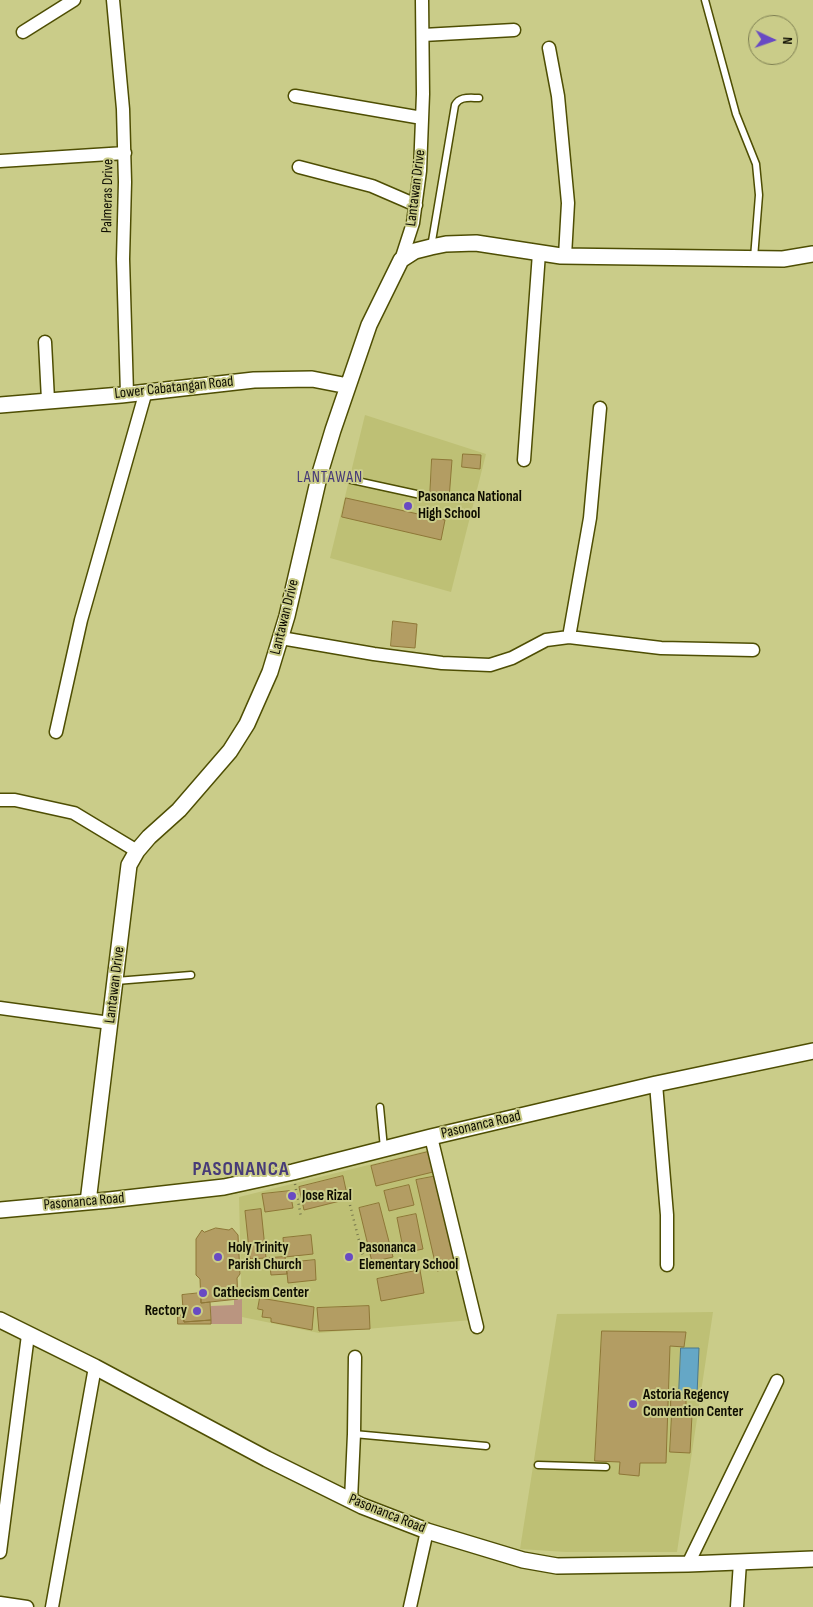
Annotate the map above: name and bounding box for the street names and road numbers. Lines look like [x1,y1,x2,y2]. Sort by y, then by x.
street label: Lantawan Drive [402,149,430,227]
street label: Palmeras Drive [98,159,118,233]
street label: Lower Cabatangan Road [114,373,234,403]
street label: Lantawan Drive [267,577,303,657]
street label: Lantawan Drive [101,946,129,1024]
street label: Pasonanca Road [439,1107,523,1143]
street label: Pasonanca Road [43,1190,125,1214]
street label: Pasonanca Road [346,1490,428,1538]

